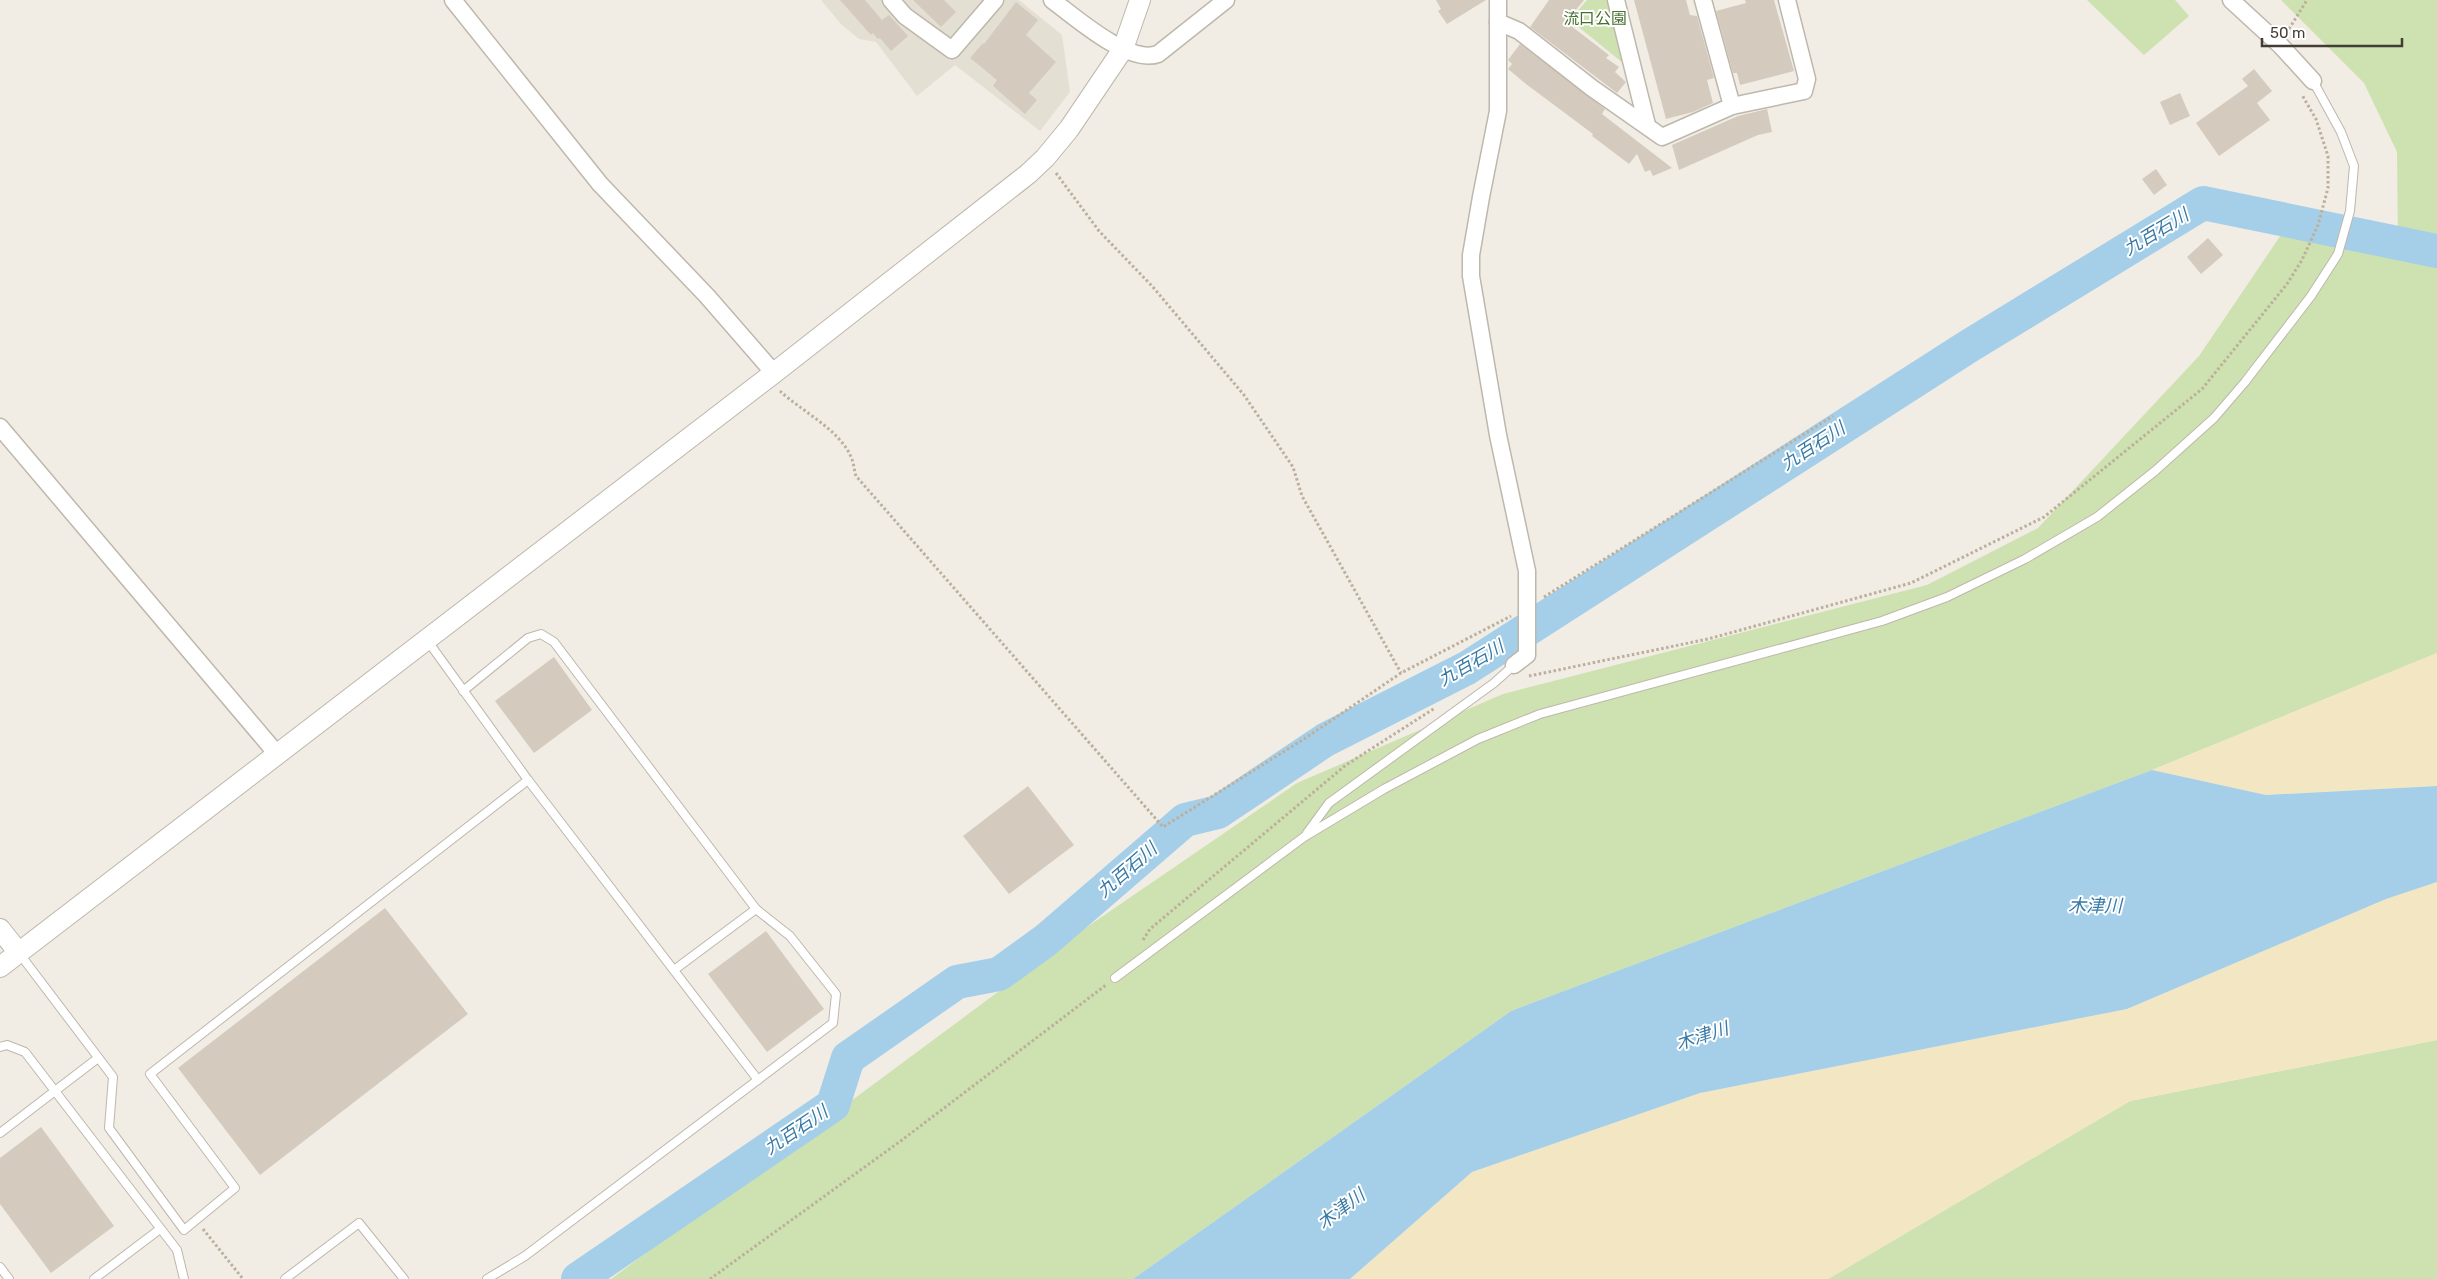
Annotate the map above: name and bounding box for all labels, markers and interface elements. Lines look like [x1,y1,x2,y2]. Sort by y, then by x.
park label: 流口公園 [1563,9,1627,28]
scale bar [2262,15,2402,47]
text: 50 m [2270,24,2305,42]
water label: 九百石川 [2119,203,2194,260]
water label: 九百石川 [1777,416,1851,475]
water label: 九百石川 [1434,634,1509,691]
water label: 九百石川 [1093,837,1163,902]
water label: 木津川 [2068,895,2124,917]
water label: 木津川 [1673,1017,1733,1055]
water label: 九百石川 [760,1100,834,1159]
water label: 木津川 [1313,1183,1371,1234]

